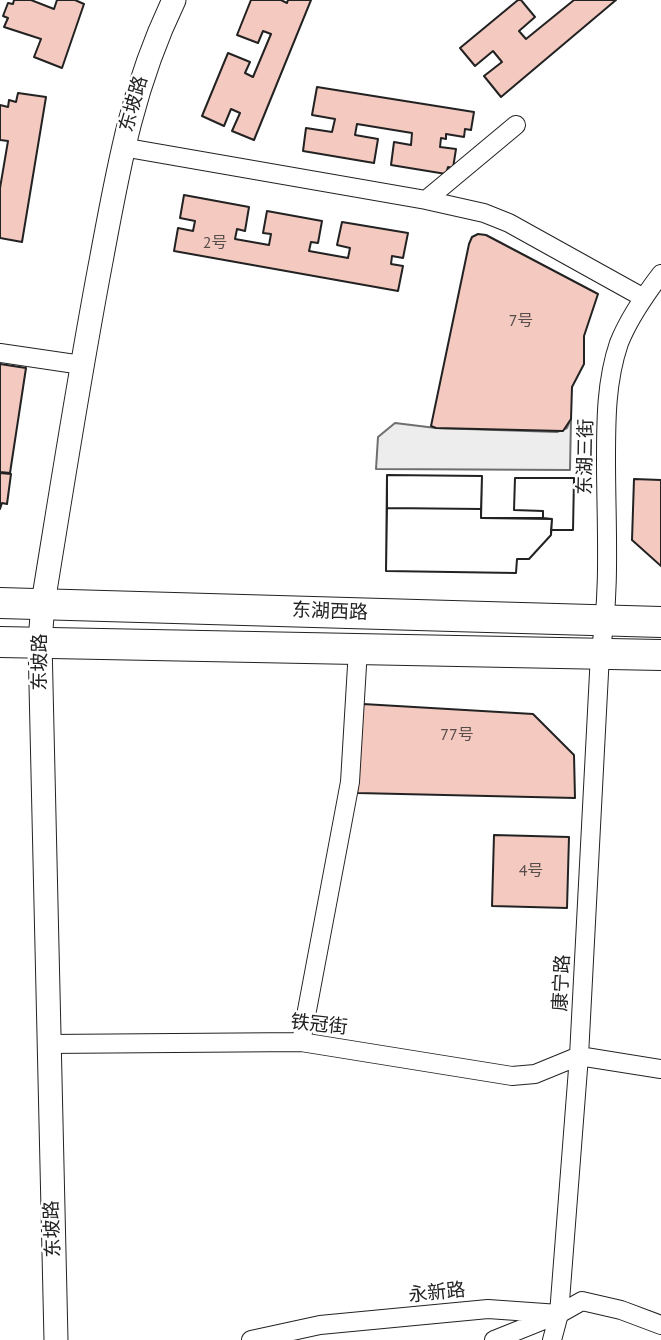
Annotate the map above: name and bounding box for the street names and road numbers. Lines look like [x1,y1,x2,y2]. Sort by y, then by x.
street label: 东坡路 [115,73,153,135]
street label: 东湖三街 [574,419,598,495]
street label: 东湖西路 [292,599,368,625]
street label: 东坡路 [30,634,52,690]
street label: 康宁路 [549,954,575,1012]
street label: 铁冠街 [289,1011,349,1039]
street label: 东坡路 [41,1200,65,1258]
street label: 永新路 [407,1279,467,1307]

